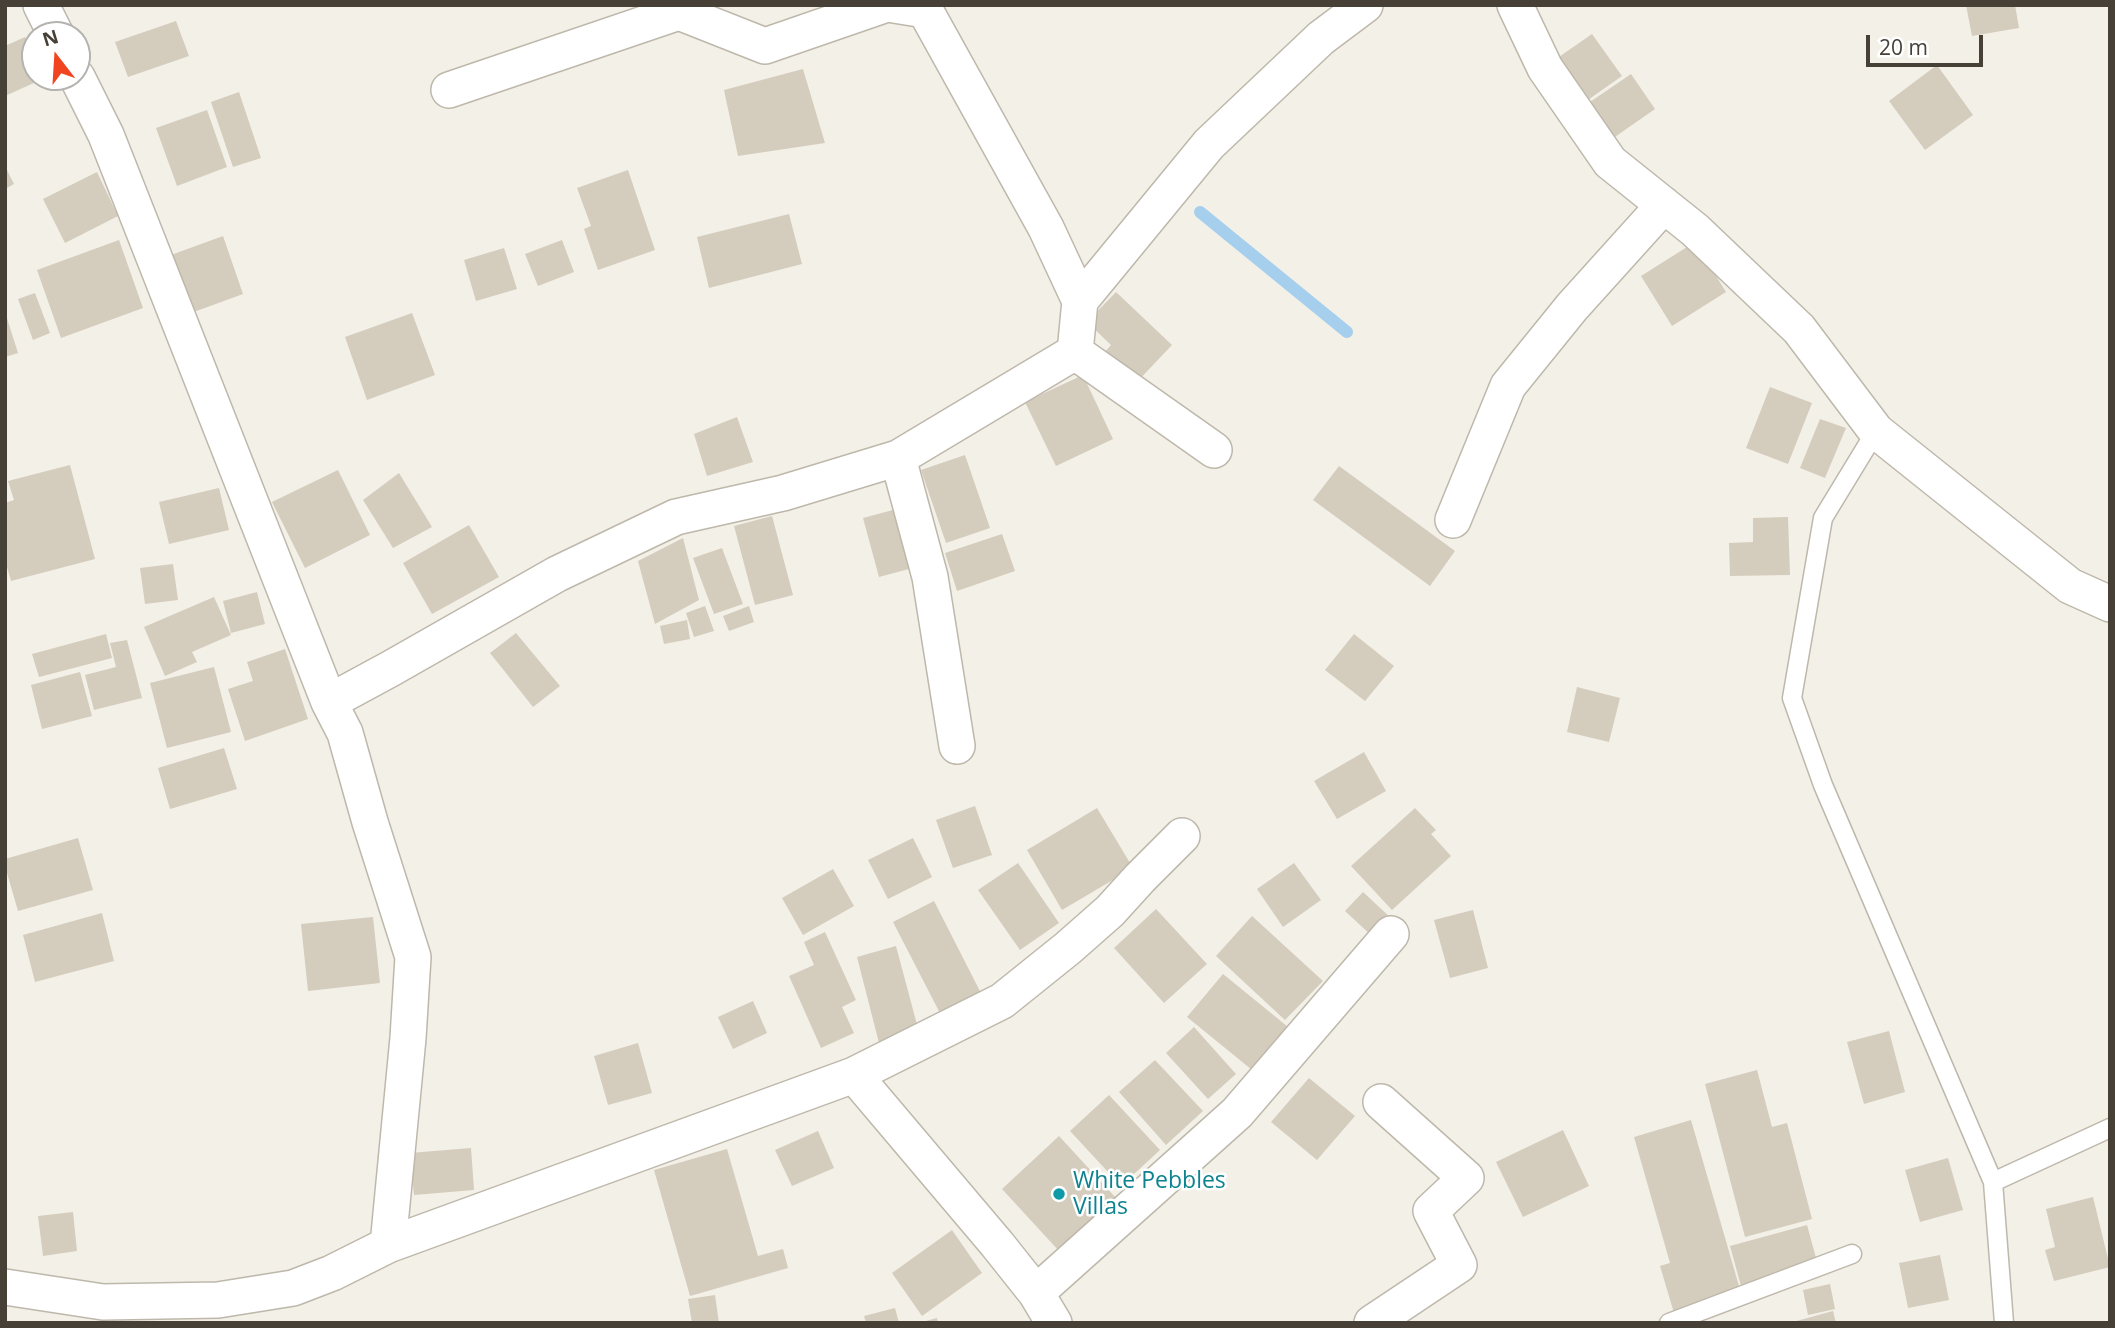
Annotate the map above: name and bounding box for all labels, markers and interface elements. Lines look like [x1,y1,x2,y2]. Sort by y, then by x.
north arrow [21,21,91,91]
scale bar [1870,21,1987,65]
text: N [39,23,62,53]
text: 20 m [1879,33,1928,61]
place label: White Pebbles Villas [1073,1167,1226,1221]
marker: White Pebbles Villas [1051,1186,1067,1202]

